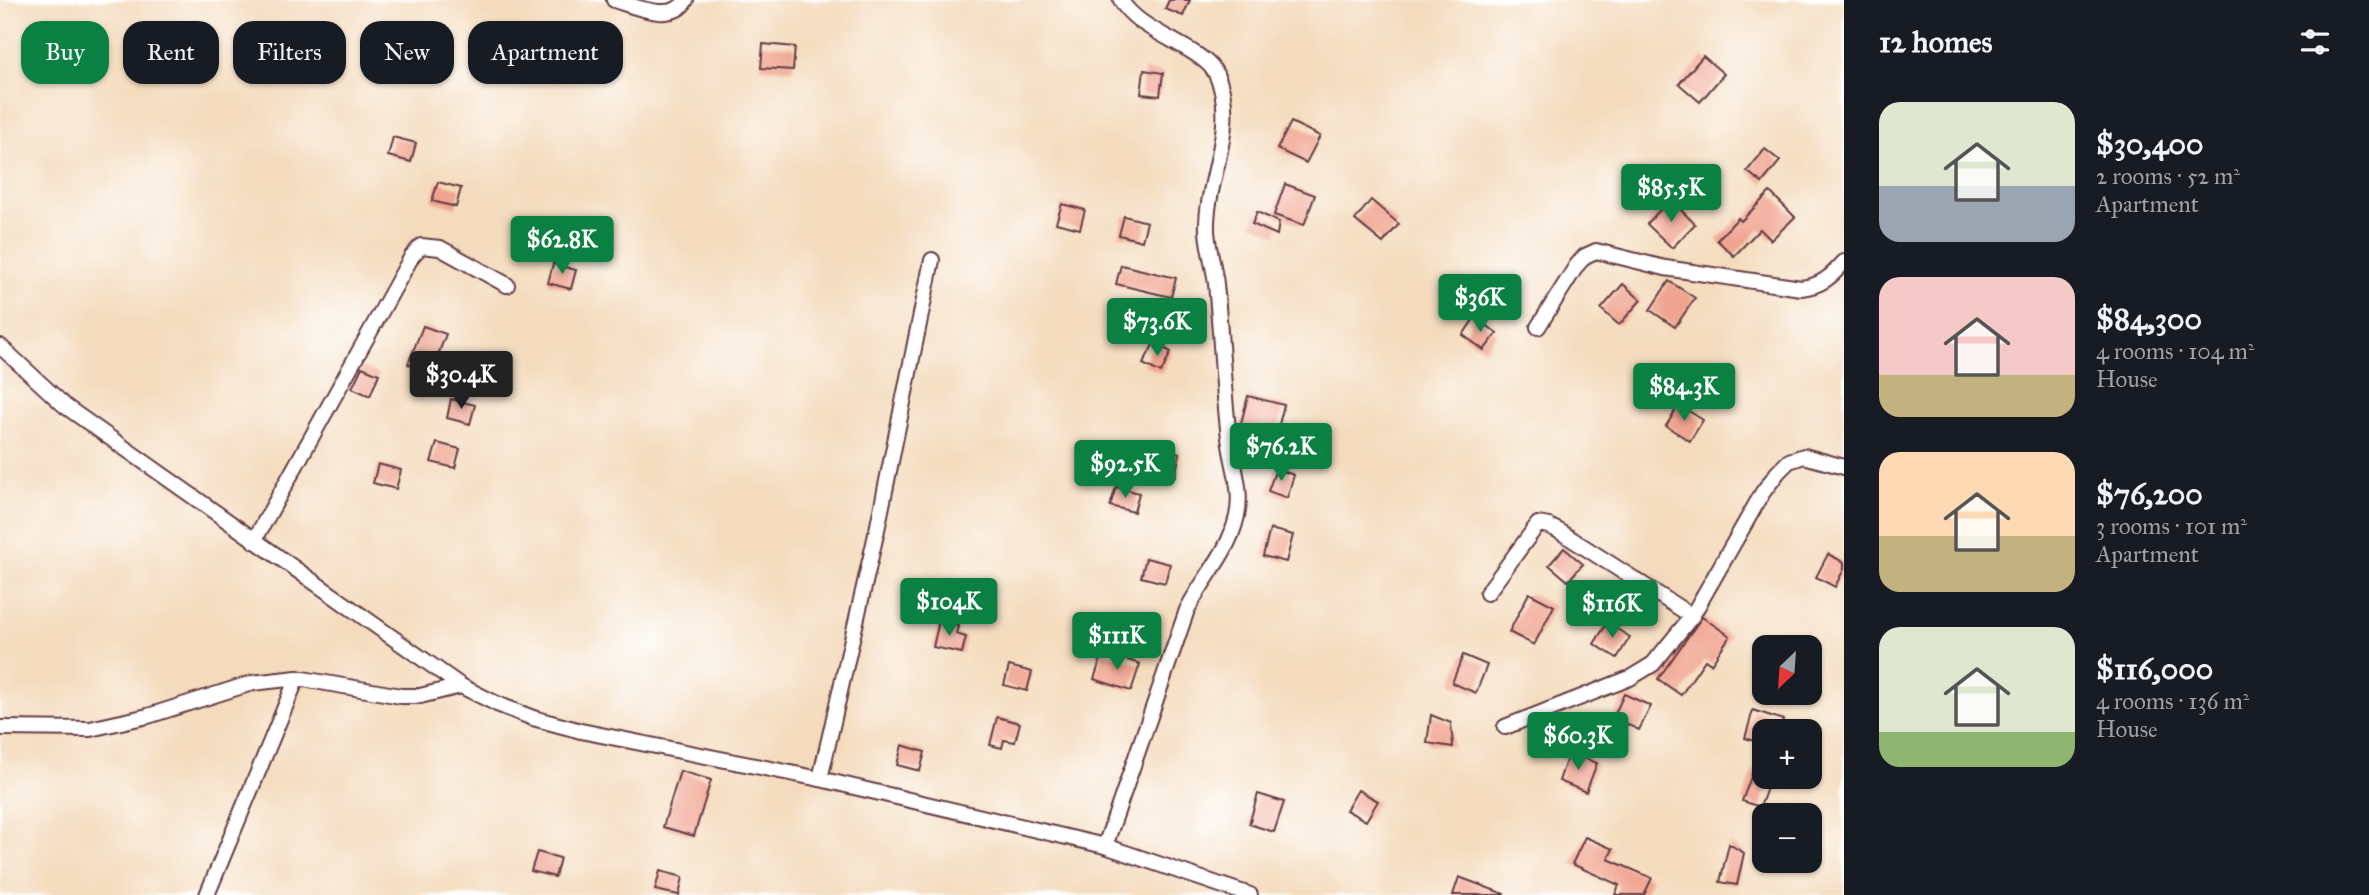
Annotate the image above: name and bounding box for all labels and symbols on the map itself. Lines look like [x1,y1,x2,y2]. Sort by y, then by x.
pin: $85.5K [1614,164,1728,224]
pin: $62.8K [505,216,619,276]
pin: $36K [1439,274,1521,334]
pin: $73.6K [1100,298,1214,358]
pin: $30.4K [404,352,518,411]
pin: $84.3K [1627,364,1741,423]
pin: $76.2K [1224,424,1338,483]
pin: $92.5K [1068,440,1182,500]
pin: $104K [900,578,998,638]
pin: $116K [1563,580,1661,640]
pin: $111K [1068,612,1166,672]
north arrow [1752,635,1822,705]
pin: $60.3K [1521,712,1635,772]

